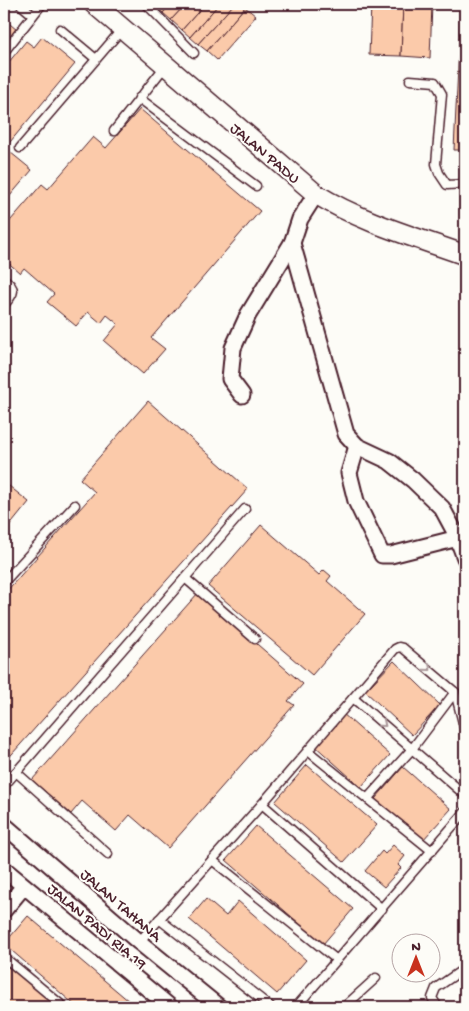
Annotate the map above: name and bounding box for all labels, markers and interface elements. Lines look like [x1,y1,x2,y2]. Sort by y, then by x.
street label: JALAN PADU [225,120,303,189]
one-way arrow [422,663,431,672]
one-way arrow [377,718,386,727]
street label: JALAN TAHANA [75,866,165,948]
street label: JALAN PADI RIA 19 [42,881,149,975]
north arrow [392,934,442,984]
text: N [411,939,421,956]

